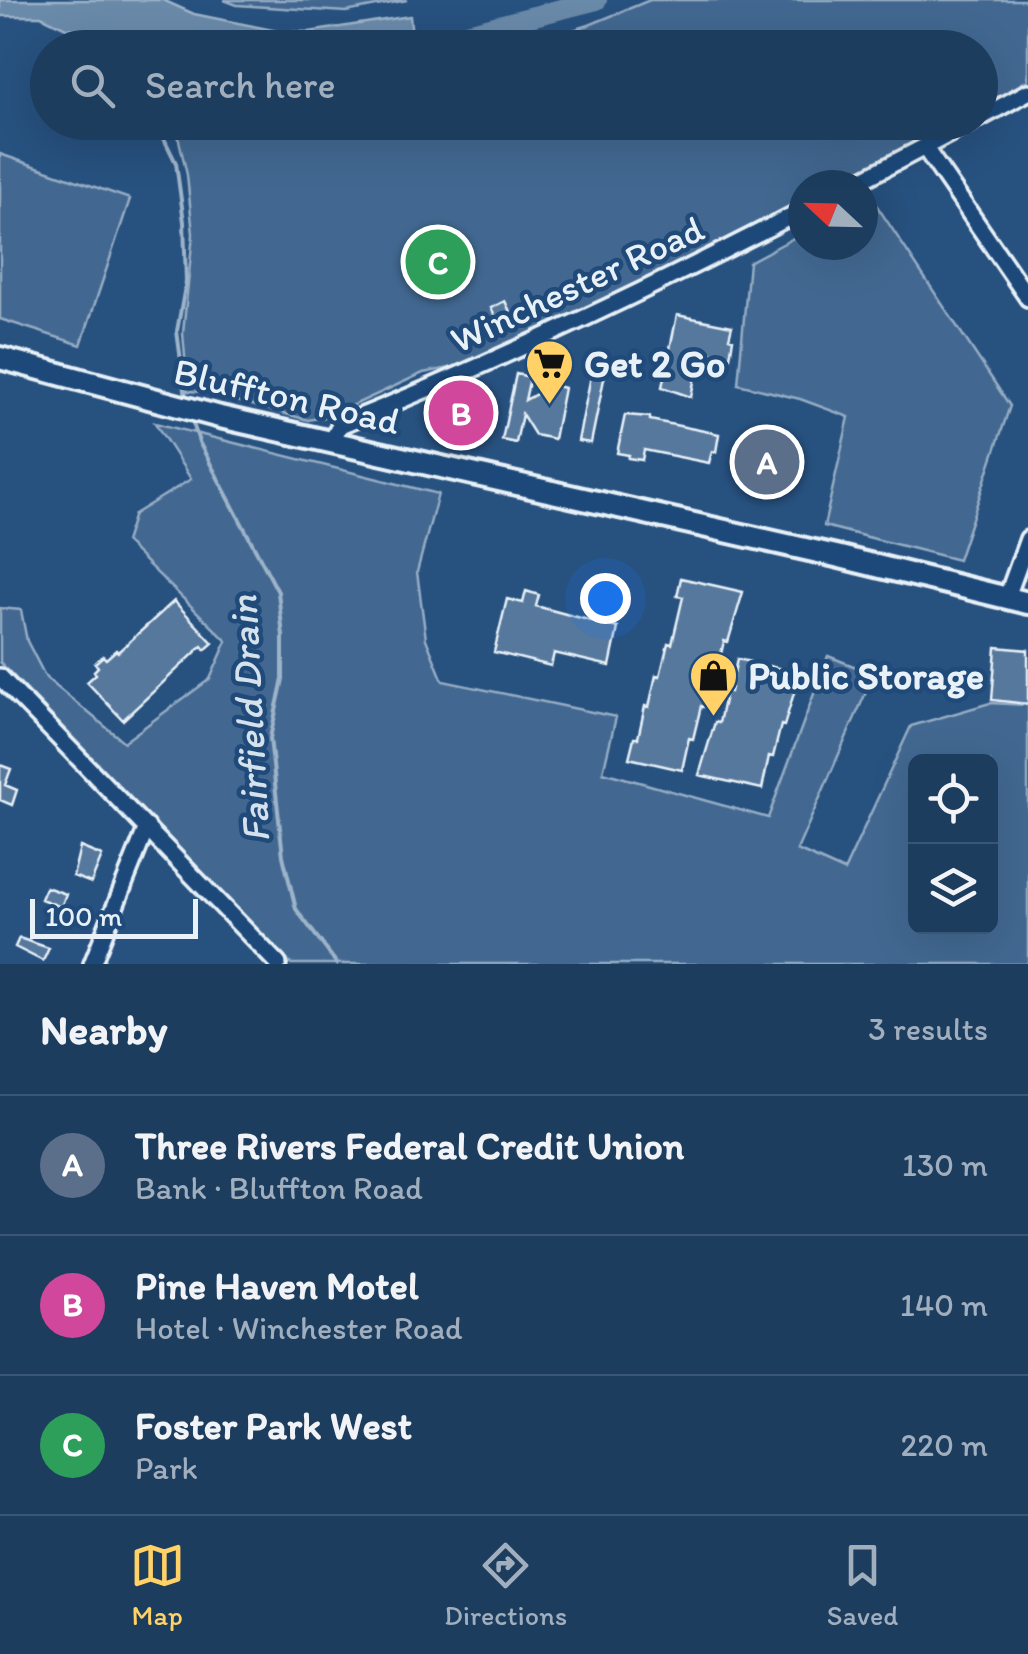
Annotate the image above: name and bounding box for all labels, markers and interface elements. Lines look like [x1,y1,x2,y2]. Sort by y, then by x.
search box [30,30,998,140]
icon: search [65,58,120,113]
text: Search here [145,62,336,108]
north arrow [788,170,878,260]
street label: Winchester Road [443,205,711,363]
pin: C [406,224,470,300]
supermarket icon: Get 2 Go [523,338,575,406]
place label: Get 2 Go [584,341,725,387]
street label: Bluffton Road [169,348,405,444]
pin: B [428,376,494,450]
pin: A [734,424,800,500]
your location [580,573,631,624]
water label: Fairfield Drain [219,593,279,844]
shop icon: Public Storage [687,650,739,718]
place label: Public Storage [748,653,984,699]
map controls [908,754,998,934]
button: locate [908,754,998,844]
button: layers [908,844,998,934]
scale bar [30,894,198,938]
text: 100 m [45,899,122,933]
text: Nearby [40,1004,167,1055]
text: 3 results [868,1010,988,1048]
text: Three Rivers Federal Credit Union [135,1123,684,1169]
text: A [62,1146,83,1184]
text: 130 m [902,1146,988,1184]
text: Bank · Bluffton Road [135,1169,423,1207]
text: Pine Haven Motel [135,1263,419,1309]
text: B [62,1286,83,1324]
text: 140 m [900,1286,988,1324]
text: Hotel · Winchester Road [135,1309,463,1347]
text: Foster Park West [135,1403,412,1449]
text: C [62,1426,83,1464]
text: 220 m [901,1426,988,1464]
text: Park [135,1449,198,1487]
tab: Map [130,1538,185,1632]
tab: Directions [444,1538,567,1632]
tab: Saved [827,1538,898,1632]

